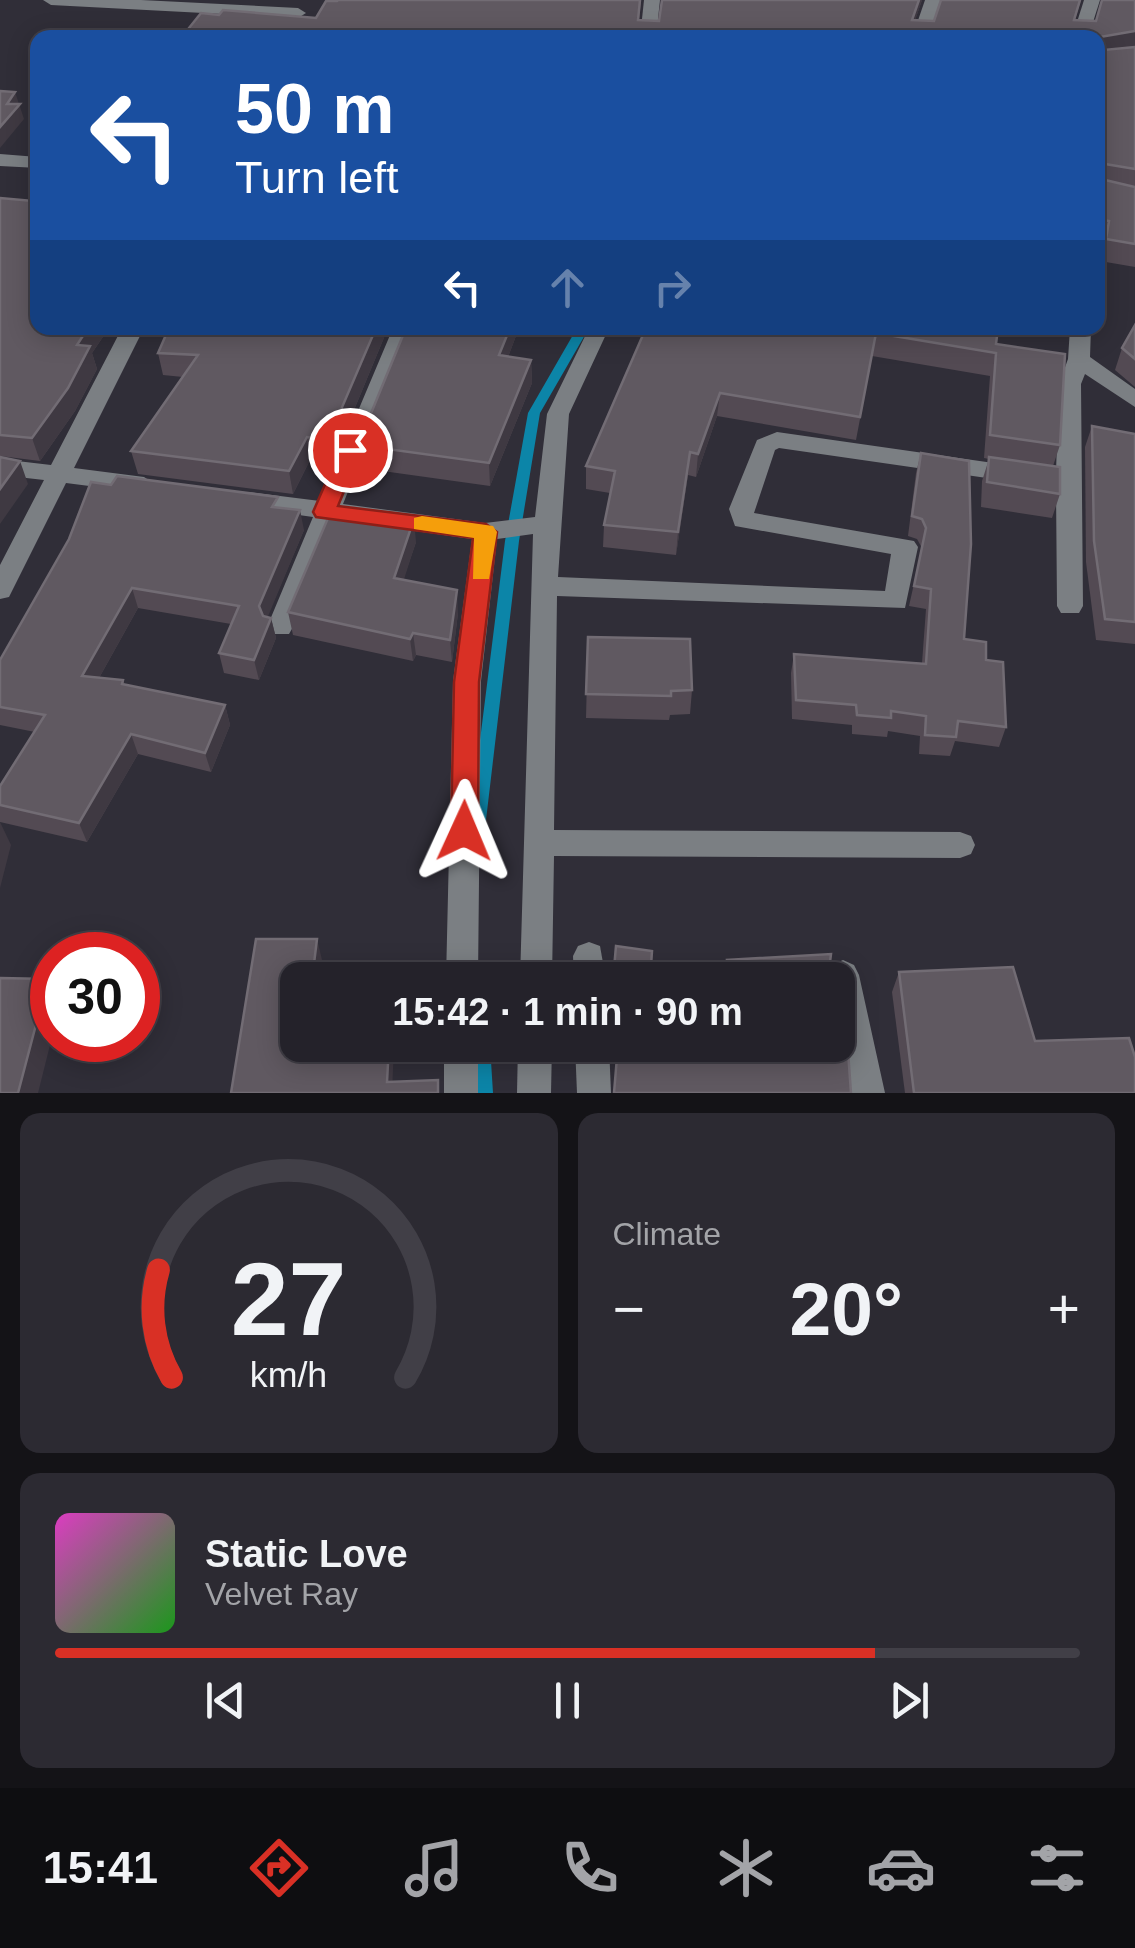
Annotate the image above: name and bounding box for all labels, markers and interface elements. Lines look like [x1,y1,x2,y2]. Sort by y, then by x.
icon: left [70,70,200,200]
text: 50 m [235,70,395,148]
text: Turn left [235,152,398,203]
icon: left [435,260,490,315]
icon: ahead [540,260,595,315]
icon: right [645,260,700,315]
pin [308,408,393,493]
icon: arrive [323,423,378,478]
position arrow [412,779,516,883]
speed limit sign: 30 [30,932,160,1062]
text: 15:42 · 1 min · 90 m [392,991,743,1033]
text: Climate [613,1216,721,1252]
text: 27 [231,1241,347,1357]
text: 20° [790,1267,903,1351]
text: − [613,1278,645,1340]
text: + [1048,1278,1080,1340]
text: km/h [250,1355,327,1395]
text: Static Love [205,1533,408,1575]
text: Velvet Ray [205,1576,358,1612]
icon: previous [198,1673,253,1728]
icon: pause [540,1673,595,1728]
icon: next [882,1673,937,1728]
icon: directions [244,1833,314,1903]
icon: music [399,1833,469,1903]
icon: phone [555,1833,625,1903]
icon: climate [711,1833,781,1903]
icon: car [866,1833,936,1903]
icon: filters [1022,1833,1092,1903]
text: 15:41 [43,1842,158,1893]

